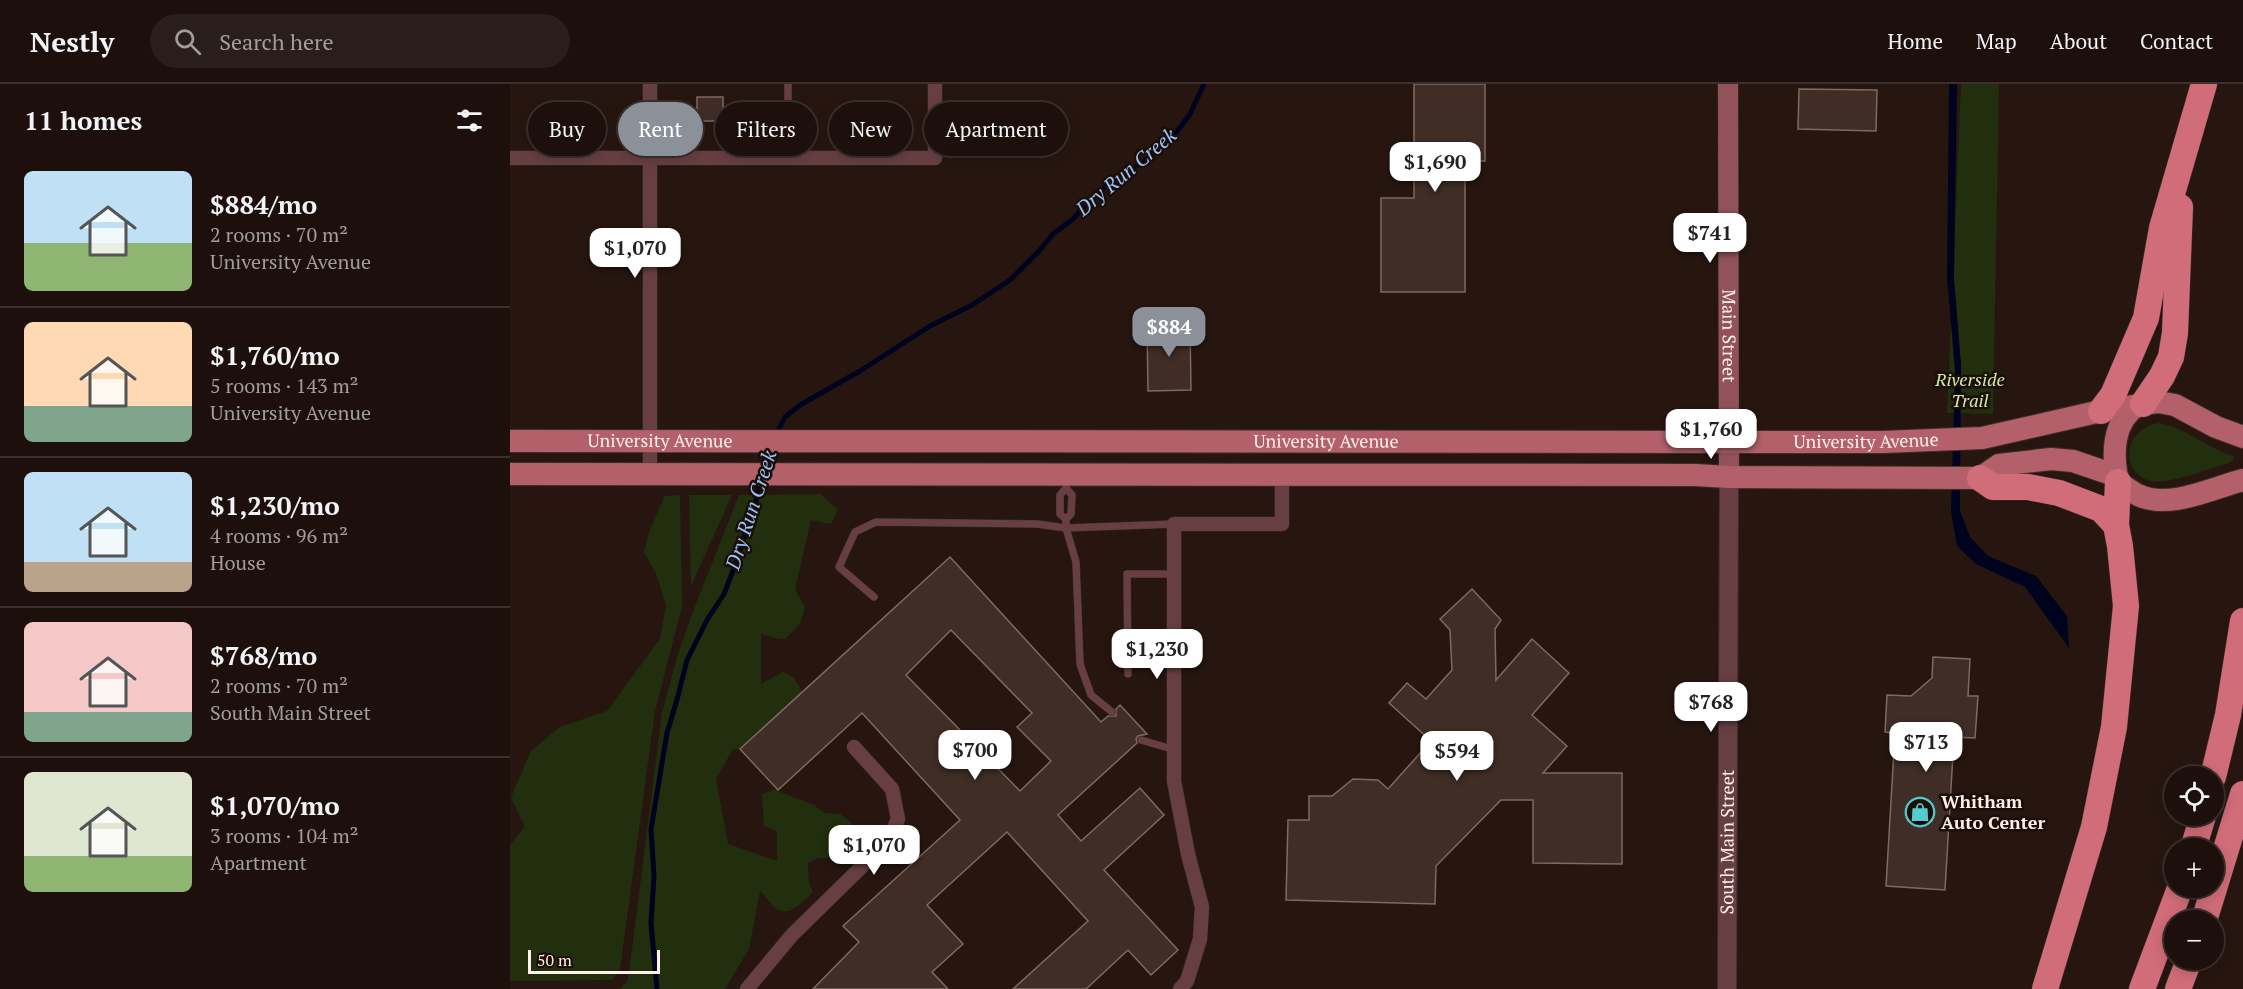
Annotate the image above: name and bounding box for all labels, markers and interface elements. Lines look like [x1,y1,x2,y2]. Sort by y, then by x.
search box [150,14,570,68]
text: Nestly [30,23,114,60]
icon: search [171,25,204,58]
text: Search here [219,27,334,56]
text: Home [1887,27,1943,55]
text: Map [1976,27,2017,55]
text: About [2050,27,2107,55]
text: Contact [2140,27,2213,55]
chip: Buy [528,102,606,156]
chip: Rent [618,102,703,156]
chip: Filters [715,102,817,156]
chip: New [829,102,912,156]
chip: Apartment [924,102,1068,156]
text: 11 homes [24,103,142,137]
icon: filters [453,104,486,137]
water label: Dry Run Creek [1069,121,1182,222]
pin: $1,690 [1386,142,1484,193]
text: $1,690 [1404,148,1466,175]
text: $884/mo [210,187,317,221]
icon: home [72,195,144,267]
pin: $741 [1674,213,1746,264]
text: $741 [1687,219,1733,246]
text: 2 rooms · 70 m² [210,221,348,248]
pin: $1,070 [586,228,684,279]
text: $1,070 [604,234,666,261]
text: University Avenue [210,248,371,275]
street label: Main Street [1718,289,1742,383]
pin: $884 [1133,307,1205,358]
text: $884 [1146,313,1192,340]
text: $1,760/mo [210,338,340,372]
icon: home [72,346,144,418]
park label: Riverside Trail [1934,367,2005,412]
text: 5 rooms · 143 m² [210,372,358,399]
text: University Avenue [210,399,371,426]
pin: $1,760 [1662,409,1760,460]
text: $1,760 [1680,415,1742,442]
street label: University Avenue [1793,427,1939,453]
street label: University Avenue [587,428,733,452]
street label: University Avenue [1253,429,1399,453]
water label: Dry Run Creek [718,447,783,574]
text: $1,230/mo [210,488,340,522]
icon: home [72,496,144,568]
text: 4 rooms · 96 m² [210,522,348,549]
text: House [210,549,266,576]
pin: $1,230 [1108,629,1206,680]
text: $1,230 [1126,635,1188,662]
text: $768/mo [210,638,317,672]
icon: home [72,646,144,718]
text: 2 rooms · 70 m² [210,672,348,699]
pin: $768 [1675,682,1747,733]
text: $768 [1688,688,1734,715]
text: South Main Street [210,699,371,726]
pin: $713 [1890,722,1962,773]
text: $713 [1903,728,1949,755]
pin: $700 [939,730,1011,781]
pin: $594 [1421,731,1493,782]
text: $700 [952,736,998,763]
text: $594 [1434,737,1480,764]
map controls [2164,766,2224,970]
button: locate [2164,766,2224,826]
street label: South Main Street [1714,769,1739,914]
text: $1,070/mo [210,788,340,822]
place label: Whitham Auto Center [1941,789,2046,834]
icon: home [72,796,144,868]
shop icon: Whitham Auto Center [1904,796,1936,828]
text: 3 rooms · 104 m² [210,822,358,849]
pin: $1,070 [825,825,923,876]
text: $1,070 [843,831,905,858]
button: + [2164,838,2224,898]
text: Apartment [210,849,307,876]
button: − [2164,910,2224,970]
scale bar [528,947,660,974]
text: 50 m [537,949,572,971]

